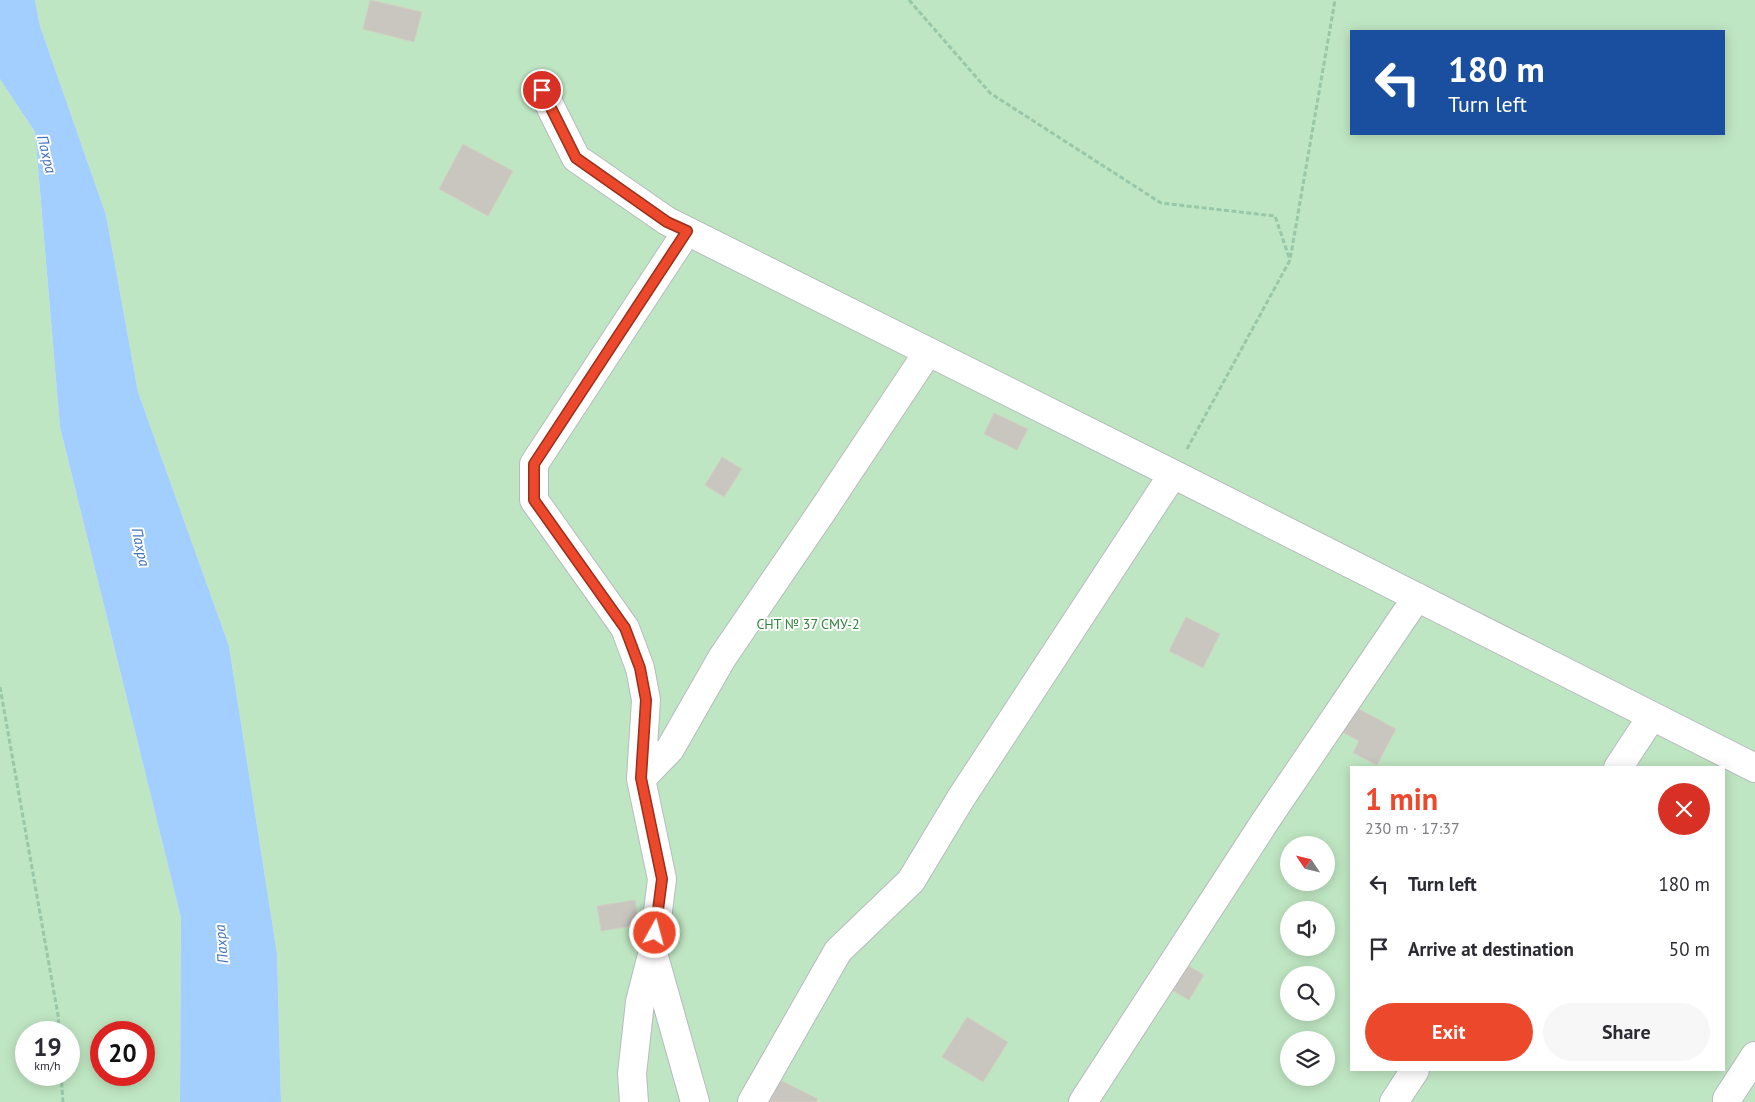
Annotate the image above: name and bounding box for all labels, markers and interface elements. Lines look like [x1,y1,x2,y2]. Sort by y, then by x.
text: 180 m [1448,46,1545,92]
icon: left [1365,50,1430,115]
pin [521,69,563,111]
icon: arrive [528,76,556,104]
text: Turn left [1448,90,1527,118]
water label: Пахра [33,133,61,176]
water label: Пахра [128,526,154,569]
park label: СНТ № 37 СМУ-2 [756,615,860,633]
text: 1 min [1365,779,1438,818]
button: close [1658,783,1710,835]
text: 230 m · 17:37 [1365,818,1460,838]
north arrow [1280,836,1335,891]
map controls [1280,836,1335,1086]
icon: left [1365,870,1393,898]
text: Turn left [1408,872,1477,896]
text: 180 m [1658,872,1710,896]
button: sound [1280,901,1335,956]
position arrow [628,906,680,958]
water label: Пахра [210,923,232,964]
icon: arrive [1365,935,1393,963]
text: Arrive at destination [1408,937,1574,961]
text: 50 m [1669,937,1710,961]
button: search [1280,966,1335,1021]
button: Exit [1365,1003,1533,1061]
button: Share [1543,1003,1710,1061]
speed limit sign: 20 [90,1021,155,1086]
text: 19 [33,1031,62,1063]
button: layers [1280,1031,1335,1086]
text: km/h [34,1058,61,1073]

